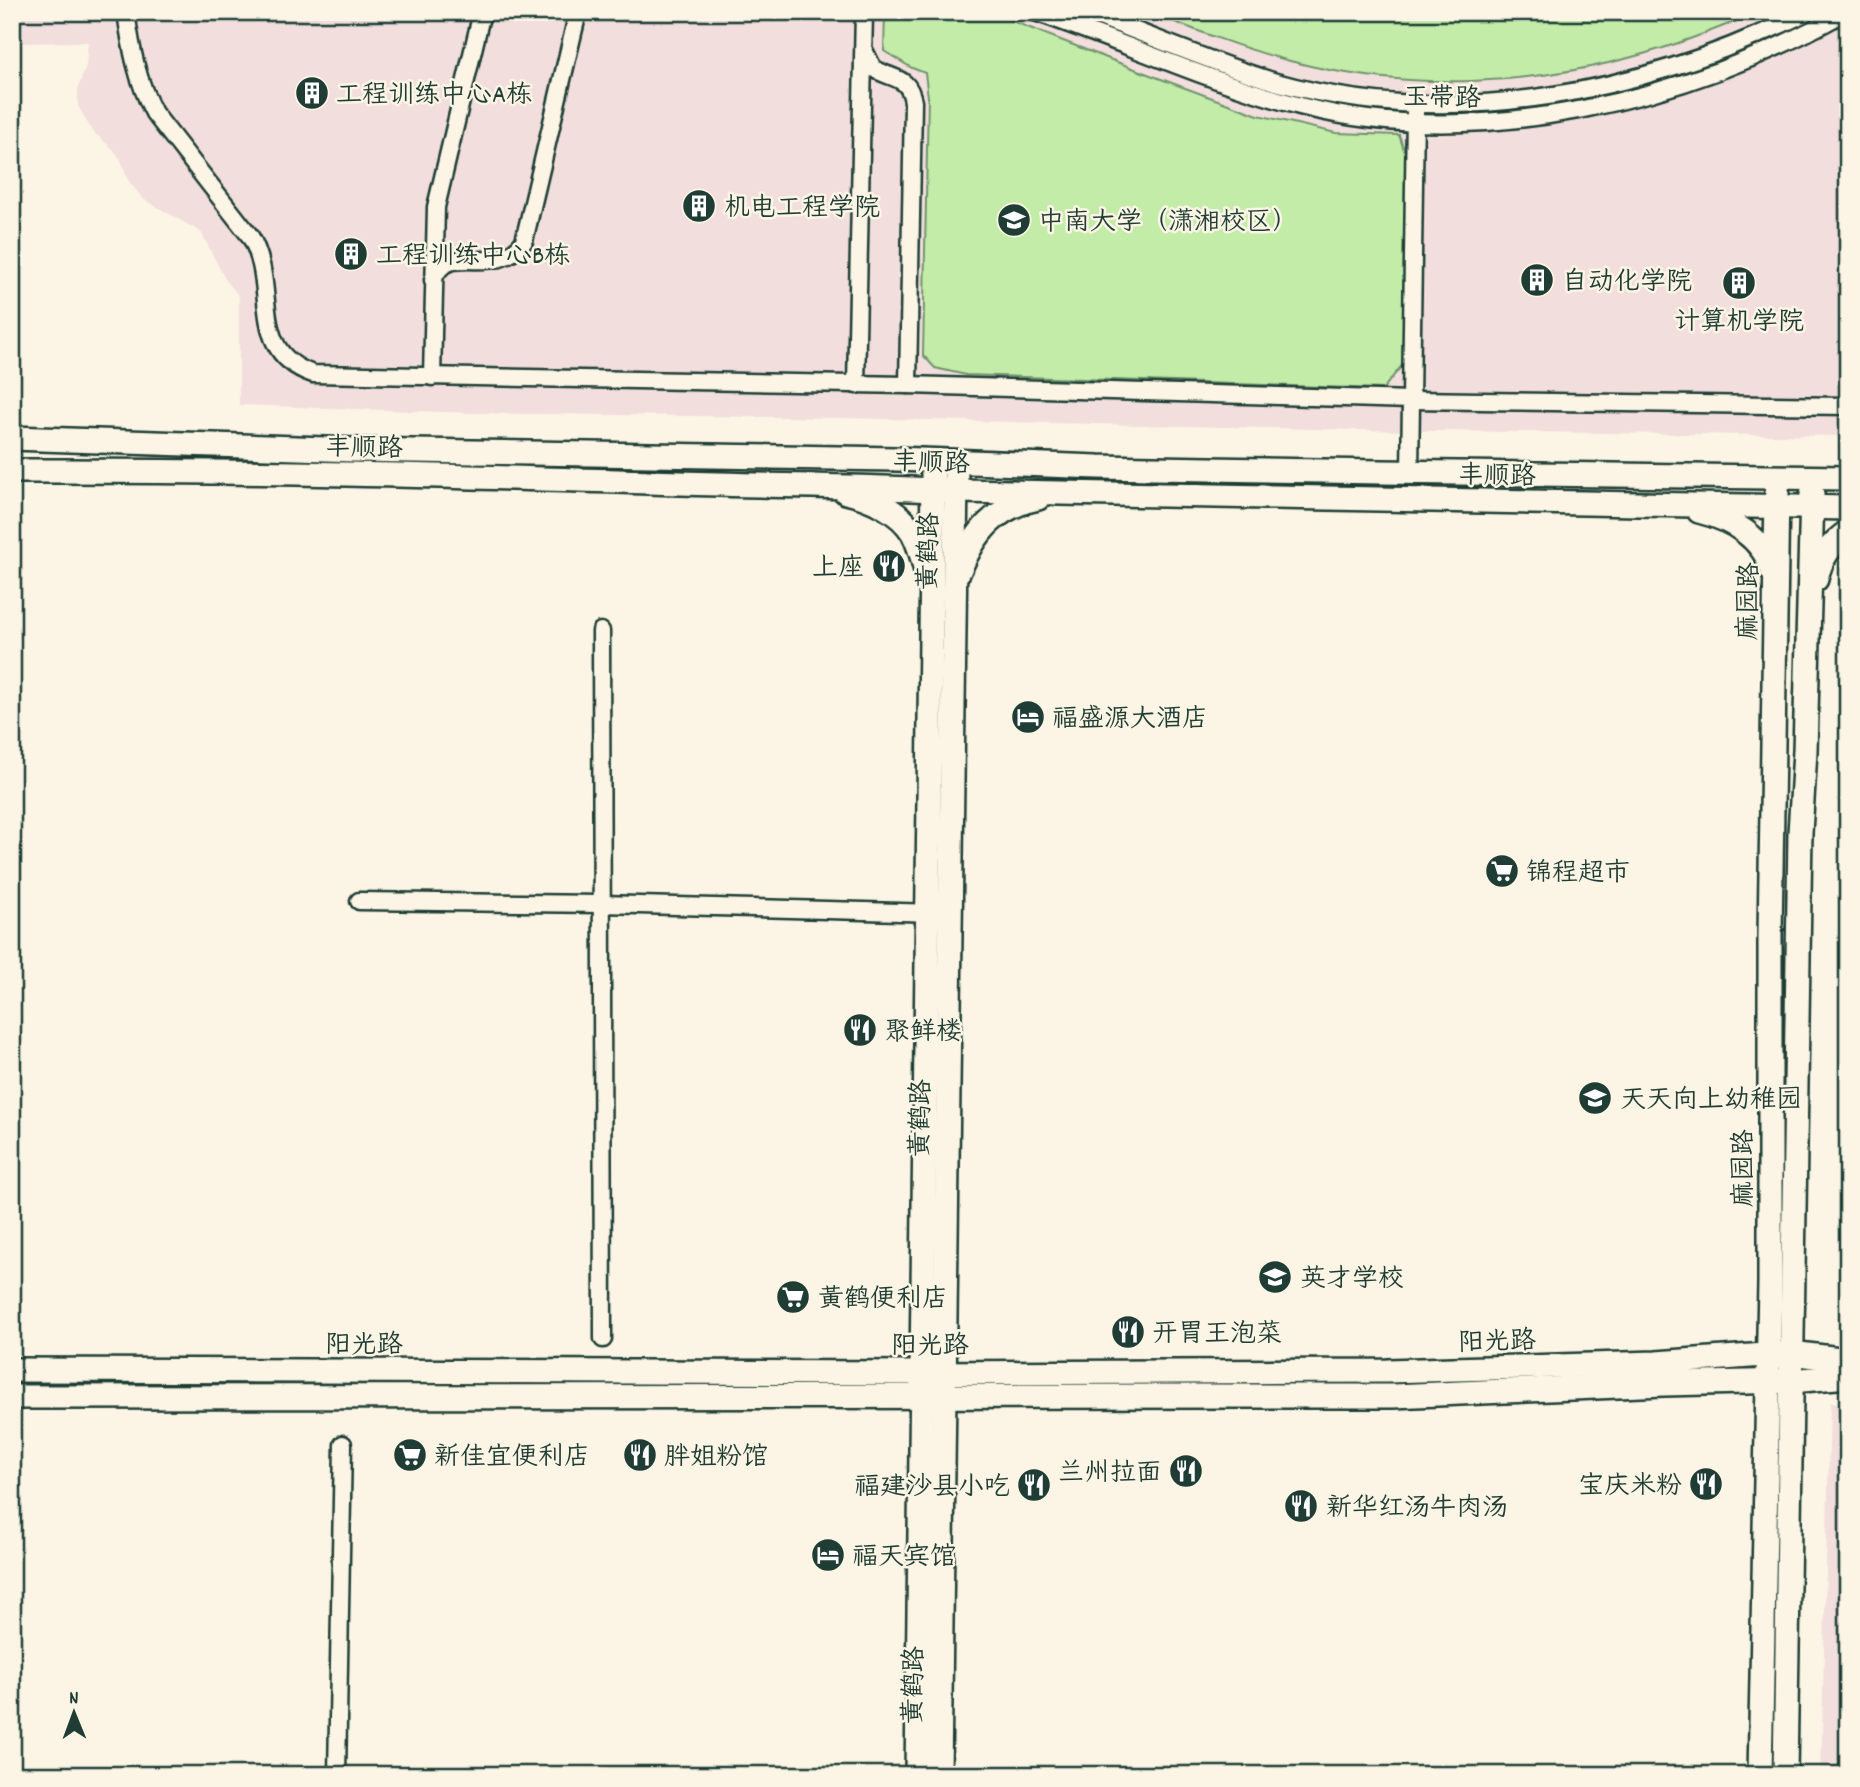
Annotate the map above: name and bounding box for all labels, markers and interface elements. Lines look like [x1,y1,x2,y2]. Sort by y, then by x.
building icon: 工程训练中心A栋 [293,74,331,112]
place label: 工程训练中心A栋 [336,78,532,115]
street label: 玉带路 [1403,80,1481,119]
building icon: 机电工程学院 [680,187,718,225]
place label: 机电工程学院 [724,191,880,228]
school or university icon: 中南大学（潇湘校区） [995,201,1033,239]
place label: 中南大学（潇湘校区） [1038,205,1298,242]
building icon: 工程训练中心B栋 [332,235,370,273]
place label: 工程训练中心B栋 [376,239,570,276]
building icon: 自动化学院 [1518,261,1556,299]
building icon: 计算机学院 [1720,264,1758,302]
place label: 自动化学院 [1562,265,1692,302]
place label: 计算机学院 [1674,305,1804,342]
street label: 丰顺路 [325,430,403,469]
street label: 丰顺路 [891,445,971,484]
street label: 丰顺路 [1458,458,1536,497]
street label: 黄鹤路 [911,512,950,590]
restaurant icon: 上座 [870,547,908,585]
place label: 上座 [812,551,864,588]
street label: 麻园路 [1731,562,1770,640]
hotel icon: 福盛源大酒店 [1009,698,1047,736]
place label: 福盛源大酒店 [1052,702,1208,739]
supermarket icon: 锦程超市 [1483,852,1521,890]
place label: 锦程超市 [1526,856,1630,893]
restaurant icon: 聚鲜楼 [841,1011,879,1049]
place label: 聚鲜楼 [884,1015,962,1052]
street label: 黄鹤路 [903,1079,942,1157]
school or university icon: 天天向上幼稚园 [1576,1079,1614,1117]
place label: 天天向上幼稚园 [1620,1083,1802,1120]
street label: 麻园路 [1727,1129,1764,1207]
school or university icon: 英才学校 [1256,1258,1294,1296]
place label: 英才学校 [1300,1262,1404,1299]
supermarket icon: 黄鹤便利店 [774,1278,812,1316]
place label: 黄鹤便利店 [818,1282,948,1319]
restaurant icon: 开胃王泡菜 [1109,1313,1147,1351]
place label: 开胃王泡菜 [1152,1317,1282,1354]
street label: 阳光路 [1457,1324,1537,1363]
street label: 阳光路 [325,1328,403,1365]
street label: 阳光路 [891,1329,969,1366]
supermarket icon: 新佳宜便利店 [391,1436,429,1474]
restaurant icon: 胖姐粉馆 [621,1436,659,1474]
place label: 新佳宜便利店 [434,1440,590,1477]
place label: 胖姐粉馆 [664,1440,768,1477]
restaurant icon: 兰州拉面 [1167,1452,1205,1490]
place label: 兰州拉面 [1058,1456,1162,1493]
restaurant icon: 宝庆米粉 [1687,1465,1725,1503]
restaurant icon: 福建沙县小吃 [1015,1466,1053,1504]
place label: 宝庆米粉 [1578,1469,1682,1506]
place label: 福建沙县小吃 [854,1470,1010,1507]
restaurant icon: 新华红汤牛肉汤 [1282,1487,1320,1525]
place label: 新华红汤牛肉汤 [1326,1491,1508,1528]
hotel icon: 福天宾馆 [809,1536,847,1574]
place label: 福天宾馆 [852,1540,956,1577]
street label: 黄鹤路 [896,1646,935,1724]
north arrow [38,1678,108,1748]
text: N [69,1686,79,1713]

